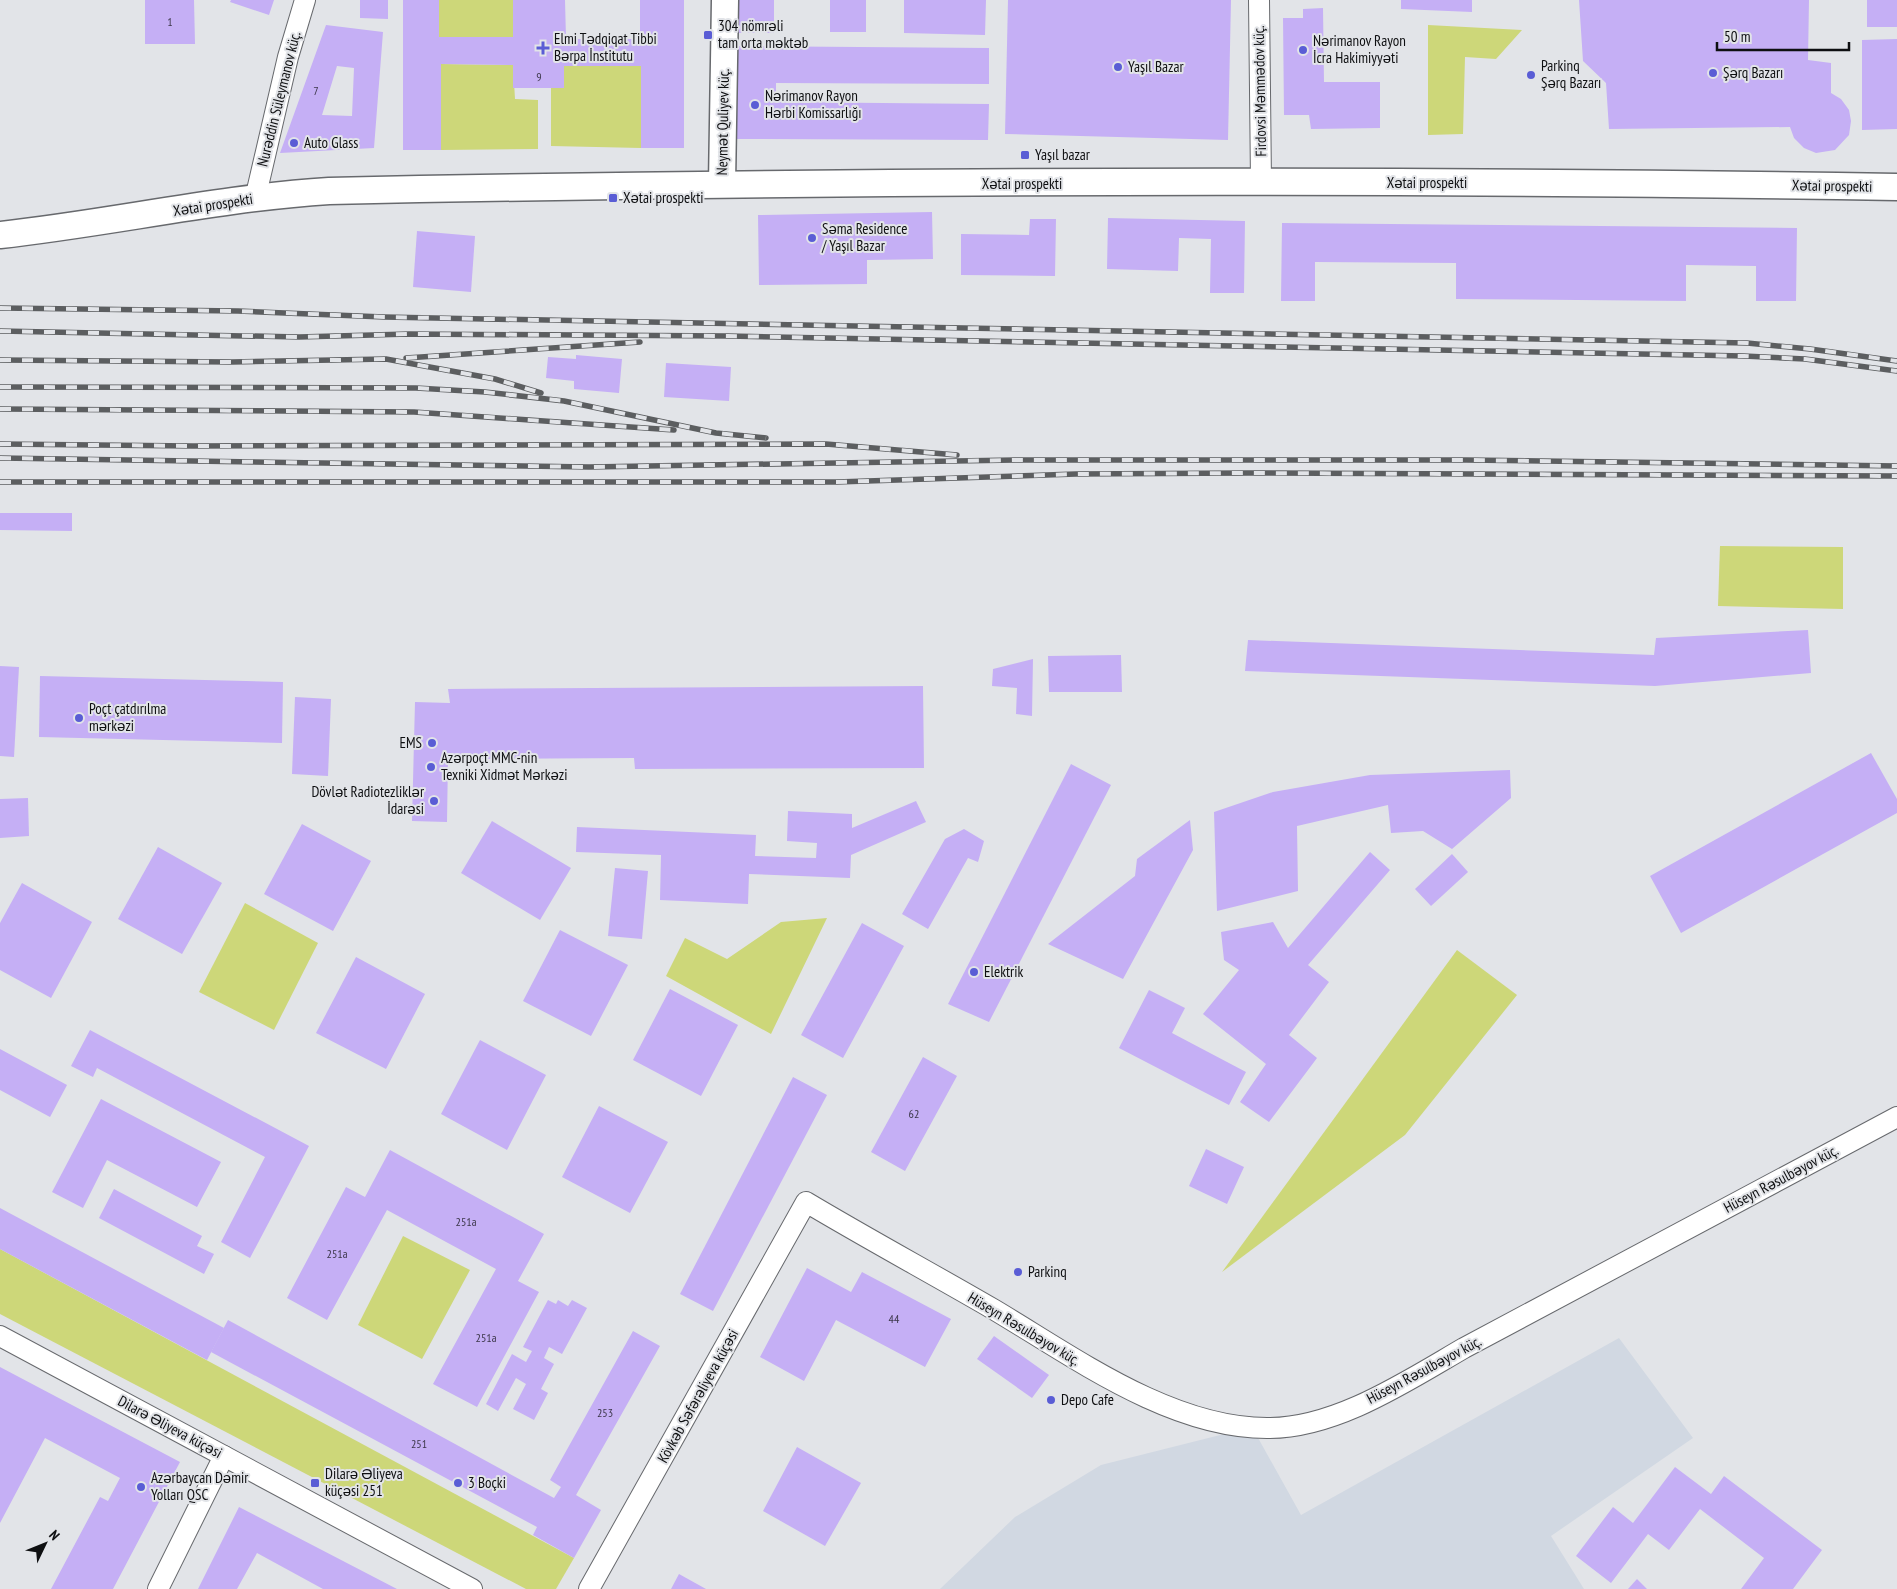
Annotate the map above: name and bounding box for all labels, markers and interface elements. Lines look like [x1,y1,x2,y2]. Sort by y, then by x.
house number: 1 [167,14,173,29]
place label: 304 nömrəli tam orta məktəb [718,16,808,52]
scale bar [1717,20,1850,52]
street label: Firdovsi Məmmədov küç. [1249,25,1270,157]
text: 50 m [1724,27,1750,46]
street label: Nurəddin Süleymanov küç. [253,29,305,168]
place label: Elmi Tədqiqat Tibbi Bərpa İnstitutu [554,29,657,65]
marker: 304 nömrəli tam orta məktəb [702,29,714,41]
place label: Nərimanov Rayon İcra Hakimiyyəti [1313,31,1406,67]
marker: Elmi Tədqiqat Tibbi Bərpa İnstitutu [536,41,550,55]
marker: Nərimanov Rayon İcra Hakimiyyəti [1297,44,1309,56]
place label: Parkinq Şərq Bazarı [1541,56,1601,92]
place label: Yaşıl Bazar [1128,57,1184,76]
marker: Yaşıl Bazar [1112,61,1124,73]
place label: Şərq Bazarı [1723,63,1783,82]
marker: Şərq Bazarı [1707,67,1719,79]
street label: Neymət Quliyev küç. [712,68,733,176]
house number: 9 [536,69,542,84]
marker: Parkinq Şərq Bazarı [1525,69,1537,81]
house number: 7 [313,83,319,98]
place label: Nərimanov Rayon Hərbi Komissarlığı [765,86,861,122]
marker: Nərimanov Rayon Hərbi Komissarlığı [749,99,761,111]
place label: Auto Glass [304,133,358,152]
marker: Auto Glass [288,137,300,149]
place label: Yaşıl bazar [1035,145,1091,164]
marker: Yaşıl bazar [1019,149,1031,161]
street label: Xətai prospekti [1387,173,1467,192]
street label: Xətai prospekti [982,174,1062,193]
street label: Xətai prospekti [1792,175,1872,196]
place label: Xətai prospekti [623,188,704,207]
street label: Xətai prospekti [172,189,254,220]
marker: Xətai prospekti [607,192,619,204]
place label: Səma Residence / Yaşıl Bazar [821,219,907,255]
marker: Səma Residence / Yaşıl Bazar [806,232,818,244]
place label: Poçt çatdırılma mərkəzi [89,699,166,735]
marker: Poçt çatdırılma mərkəzi [73,712,85,724]
place label: EMS [400,733,422,752]
marker: EMS [426,737,438,749]
place label: Azərpoçt MMC-nin Texniki Xidmət Mərkəzi [441,748,568,784]
marker: Azərpoçt MMC-nin Texniki Xidmət Mərkəzi [425,761,437,773]
place label: Dövlət Radiotezliklər İdarəsi [311,782,425,818]
marker: Dövlət Radiotezliklər İdarəsi [428,795,440,807]
place label: Elektrik [984,962,1023,981]
marker: Elektrik [968,966,980,978]
house number: 62 [909,1106,919,1121]
street label: Hüseyn Rəsulbəyov küç. [1720,1140,1842,1217]
house number: 251a [455,1214,477,1229]
house number: 251a [326,1246,348,1261]
place label: Parkinq [1028,1262,1067,1281]
marker: Parkinq [1012,1266,1024,1278]
street label: Hüseyn Rəsulbəyov küç. [965,1288,1084,1370]
house number: 44 [889,1311,900,1326]
street label: Kövkəb Səfərəliyeva küçəsi [653,1326,742,1466]
house number: 251a [475,1330,497,1345]
street label: Hüseyn Rəsulbəyov küç. [1363,1331,1485,1408]
place label: Depo Cafe [1061,1390,1114,1409]
street label: Dilarə Əliyeva küçəsi [115,1391,226,1462]
marker: Depo Cafe [1045,1394,1057,1406]
house number: 253 [597,1405,613,1420]
house number: 251 [411,1436,427,1451]
place label: Dilarə Əliyeva küçəsi 251 [325,1464,403,1500]
place label: Azərbaycan Dəmir Yolları QSC [151,1468,249,1504]
place label: 3 Boçki [468,1473,506,1492]
marker: Dilarə Əliyeva küçəsi 251 [309,1477,321,1489]
marker: 3 Boçki [452,1477,464,1489]
marker: Azərbaycan Dəmir Yolları QSC [135,1481,147,1493]
north arrow [20,1519,70,1569]
text: N [45,1526,64,1544]

